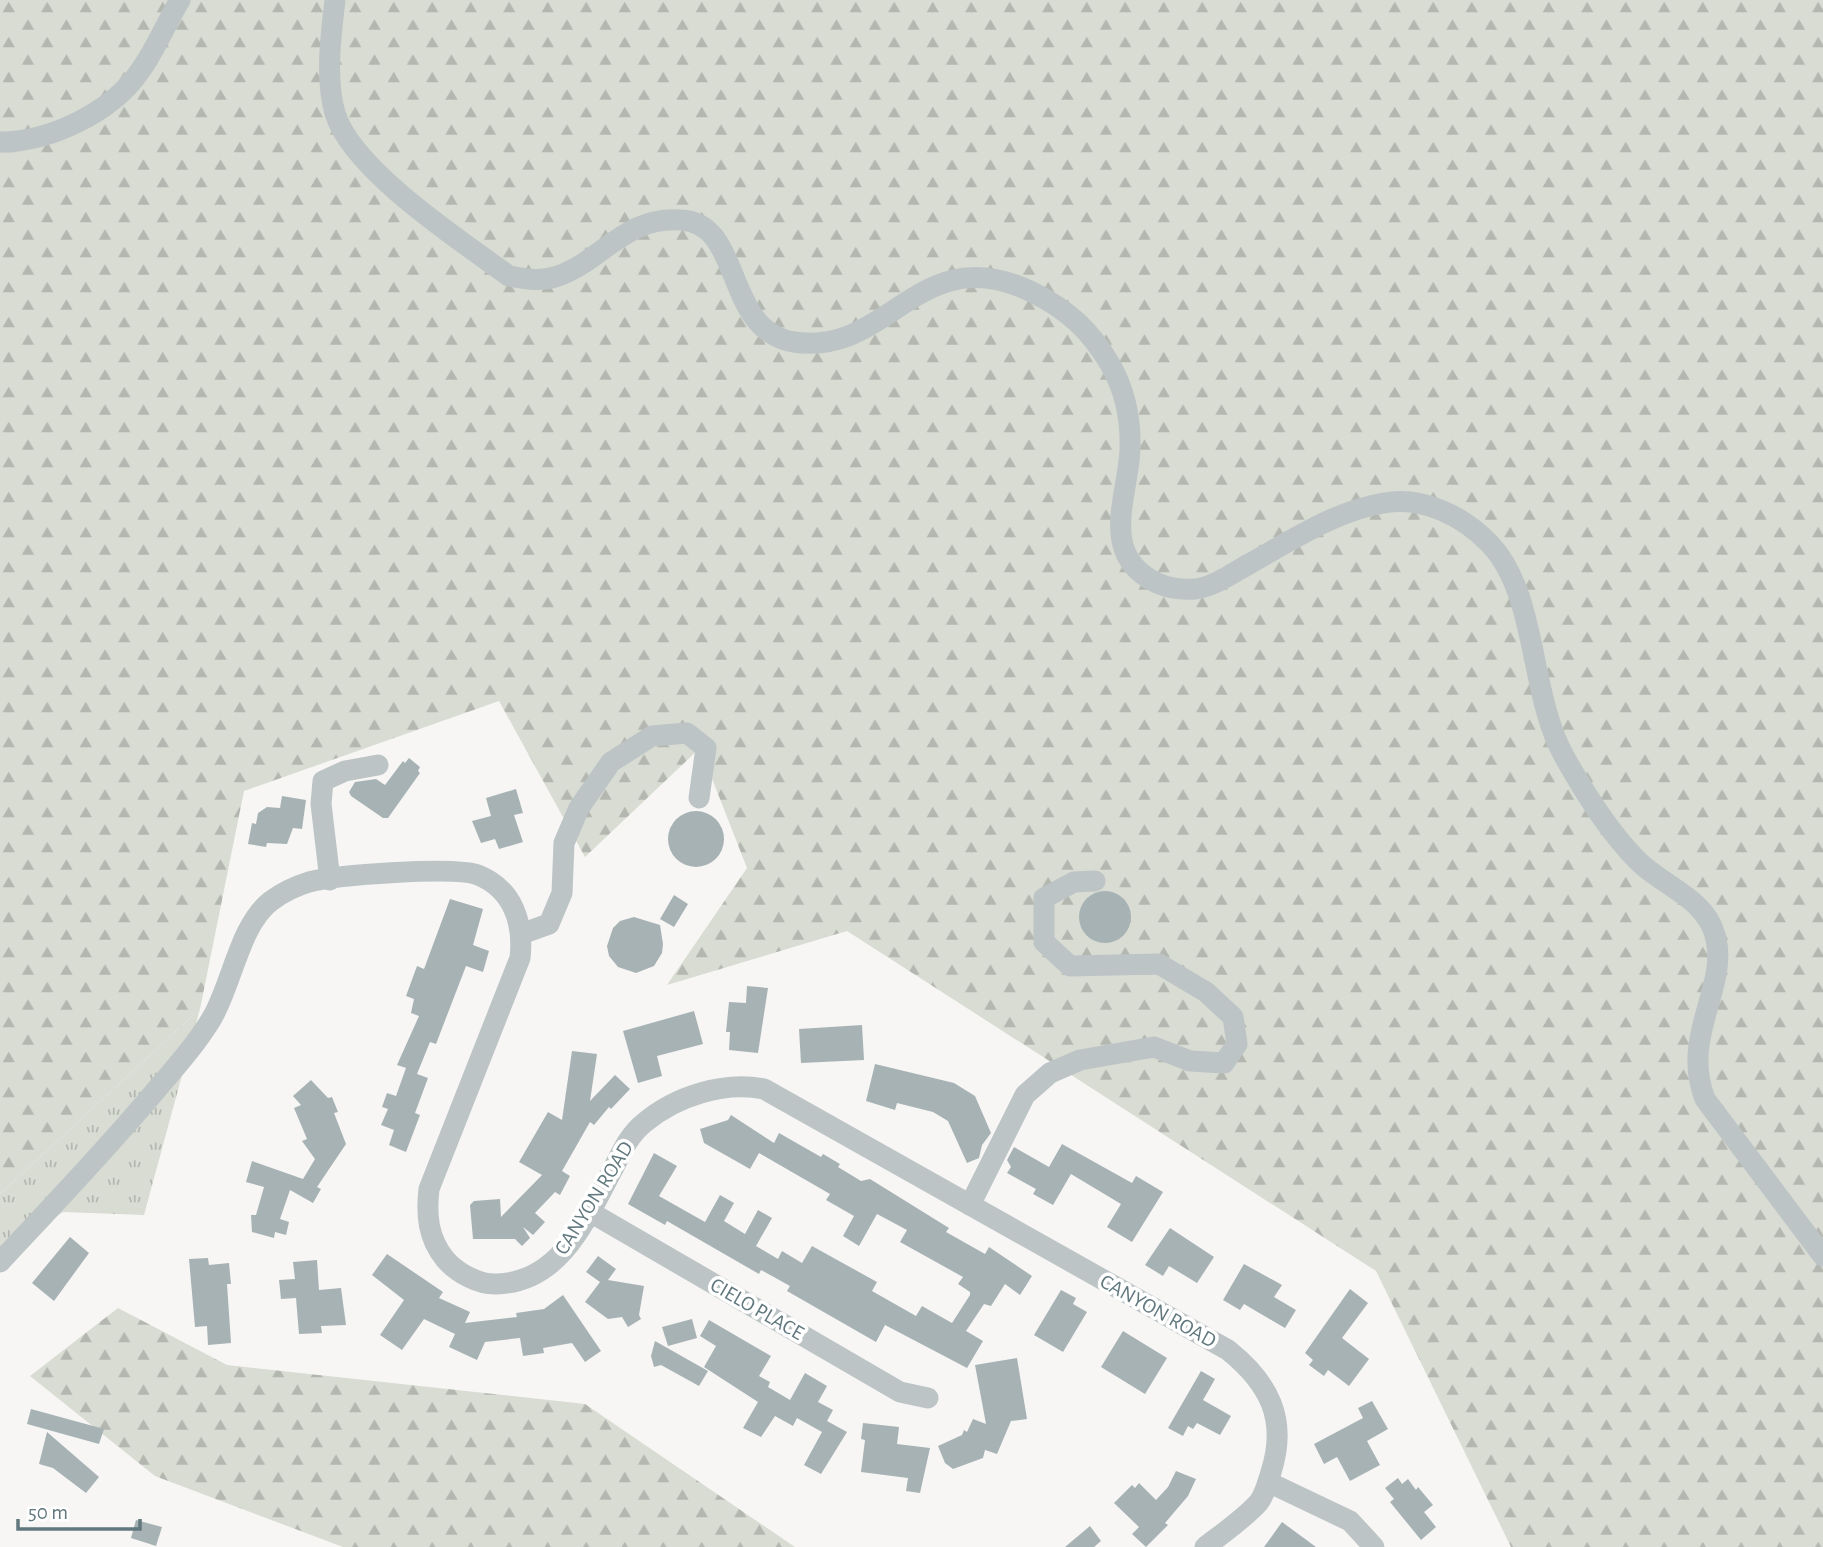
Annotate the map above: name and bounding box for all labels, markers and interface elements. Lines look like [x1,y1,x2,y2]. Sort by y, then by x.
street label: CANYON ROAD [551,1138,637,1258]
street label: CANYON ROAD [1096,1271,1220,1351]
street label: CIELO PLACE [707,1274,807,1344]
scale bar [18,1488,140,1532]
text: 50 m [28,1502,68,1523]

